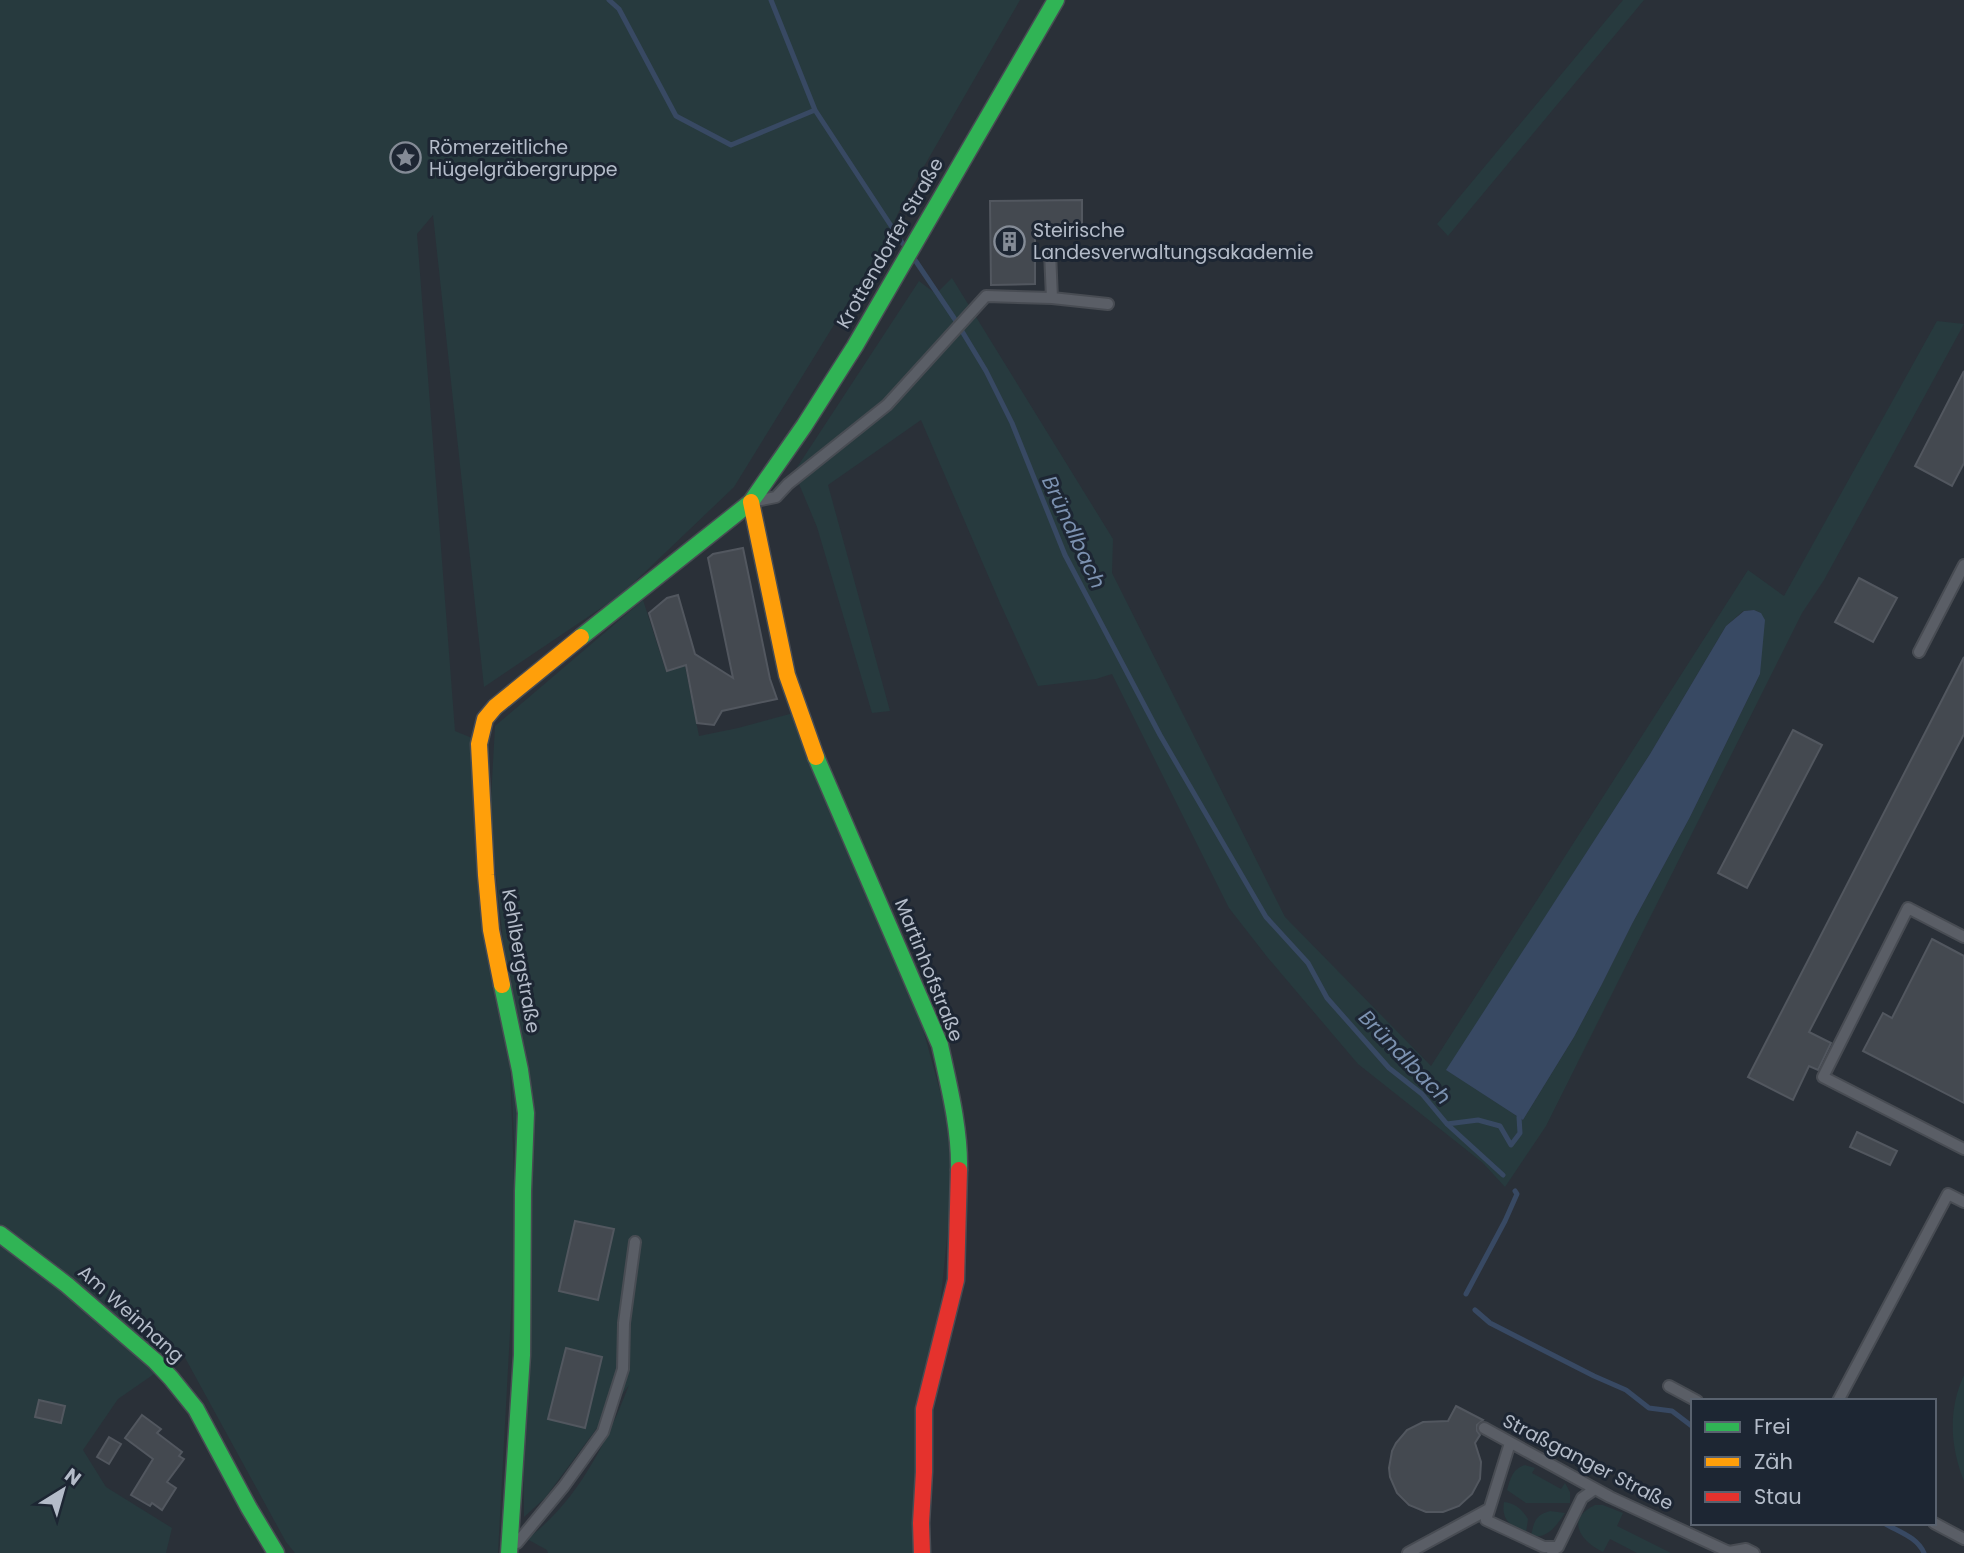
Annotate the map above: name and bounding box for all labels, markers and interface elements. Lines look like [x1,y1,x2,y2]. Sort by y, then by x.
place label: Römerzeitliche Hügelgräbergruppe [429,134,618,183]
place icon: Römerzeitliche Hügelgräbergruppe [389,141,423,175]
street label: Krottendorfer Straße [830,153,950,333]
place label: Steirische Landesverwaltungsakademie [1033,217,1314,266]
building icon: Steirische Landesverwaltungsakademie [993,224,1027,258]
water label: Bründlbach [1035,471,1113,593]
street label: Kehlbergstraße [495,887,547,1035]
street label: Martinhofstraße [888,894,970,1046]
water label: Bründlbach [1352,1003,1458,1111]
street label: Am Weinhang [72,1259,190,1369]
legend [1691,1399,1936,1525]
street label: Straßganger Straße [1498,1407,1678,1517]
text: Frei [1754,1412,1791,1441]
text: Zäh [1754,1447,1793,1476]
north arrow [28,1455,98,1525]
text: N [59,1462,87,1492]
text: Stau [1754,1482,1802,1511]

